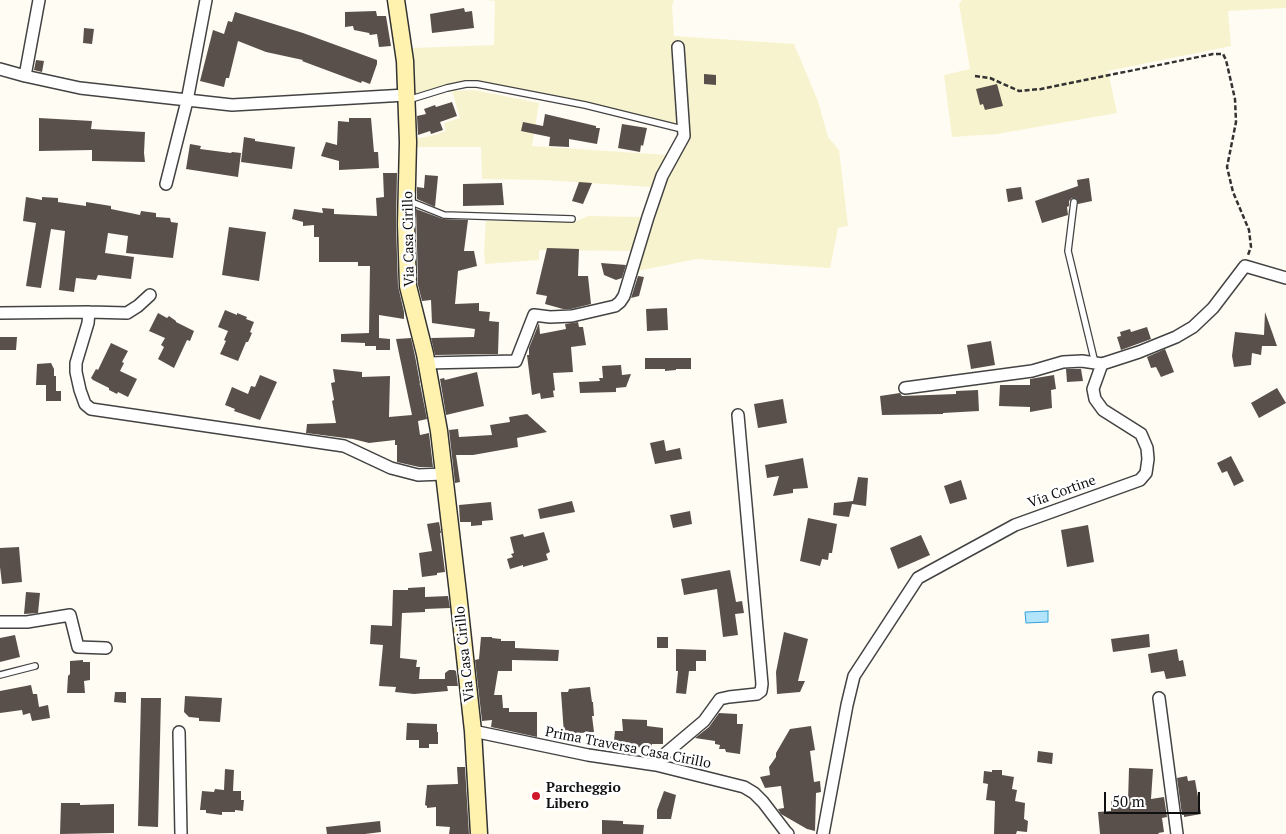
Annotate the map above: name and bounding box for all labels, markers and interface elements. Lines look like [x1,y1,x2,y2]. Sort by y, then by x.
street label: Via Casa Cirillo [400,191,418,287]
street label: Via Cortine [1026,472,1098,512]
street label: Via Casa Cirillo [452,605,478,703]
street label: Prima Traversa Casa Cirillo [544,724,712,772]
place label: Parcheggio Libero [546,780,621,812]
scale bar [1106,782,1202,814]
marker: Parcheggio Libero [530,790,542,802]
text: 50 m [1112,791,1145,811]

